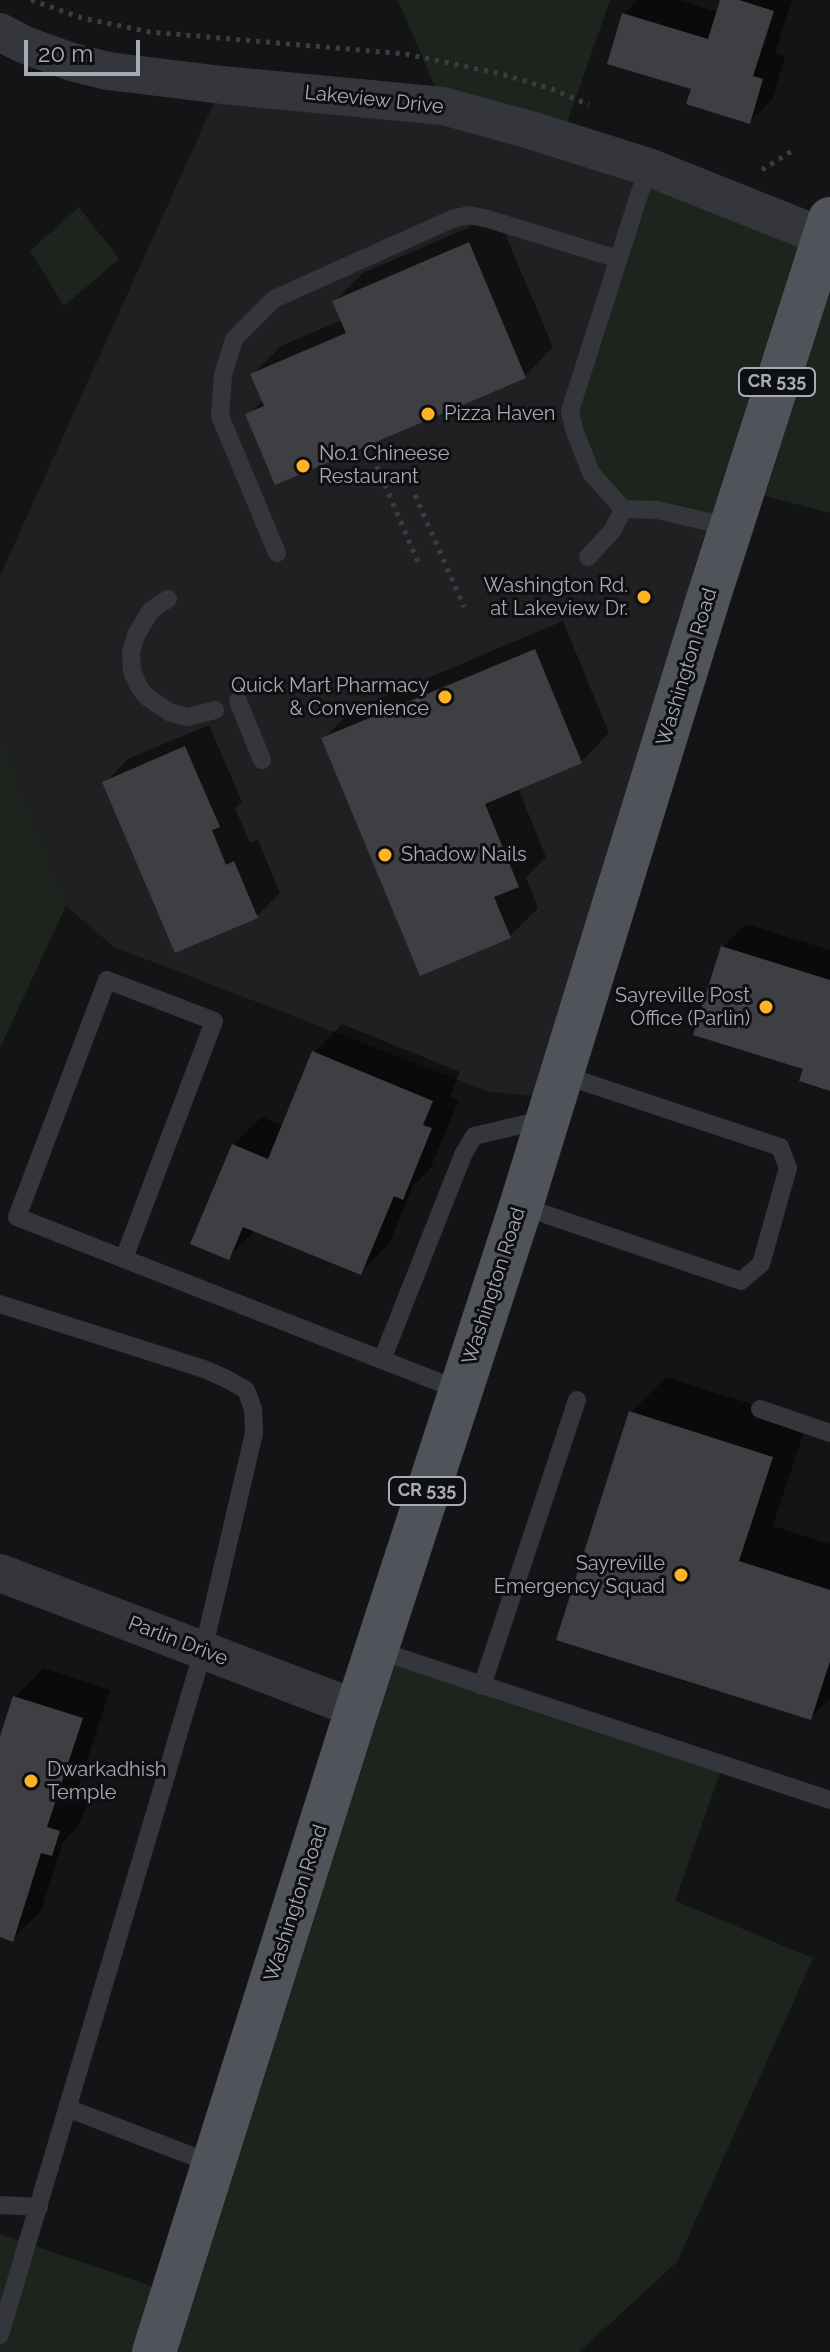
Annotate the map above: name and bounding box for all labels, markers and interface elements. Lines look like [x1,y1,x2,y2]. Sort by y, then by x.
scale bar [28,24,144,74]
text: 20 m [38,39,93,68]
street label: Lakeview Drive [303,81,445,119]
road number: CR 535 [739,368,815,396]
place label: Pizza Haven [444,402,555,426]
marker: Pizza Haven [419,405,437,423]
place label: No.1 Chineese Restaurant [319,442,449,489]
marker: No.1 Chineese Restaurant [294,457,312,475]
place label: Washington Rd. at Lakeview Dr. [483,574,628,621]
street label: Washington Road [652,585,722,749]
marker: Washington Rd. at Lakeview Dr. [635,588,653,606]
place label: Quick Mart Pharmacy & Convenience [231,674,429,721]
marker: Quick Mart Pharmacy & Convenience [436,688,454,706]
place label: Shadow Nails [401,843,527,867]
marker: Shadow Nails [376,846,394,864]
place label: Sayreville Post Office (Parlin) [615,984,750,1031]
marker: Sayreville Post Office (Parlin) [757,998,775,1016]
street label: Washington Road [457,1204,531,1368]
road number: CR 535 [389,1477,465,1505]
place label: Sayreville Emergency Squad [494,1552,665,1599]
marker: Sayreville Emergency Squad [672,1566,690,1584]
street label: Parlin Drive [125,1611,231,1671]
place label: Dwarkadhish Temple [47,1758,166,1805]
marker: Dwarkadhish Temple [22,1772,40,1790]
street label: Washington Road [259,1821,333,1985]

